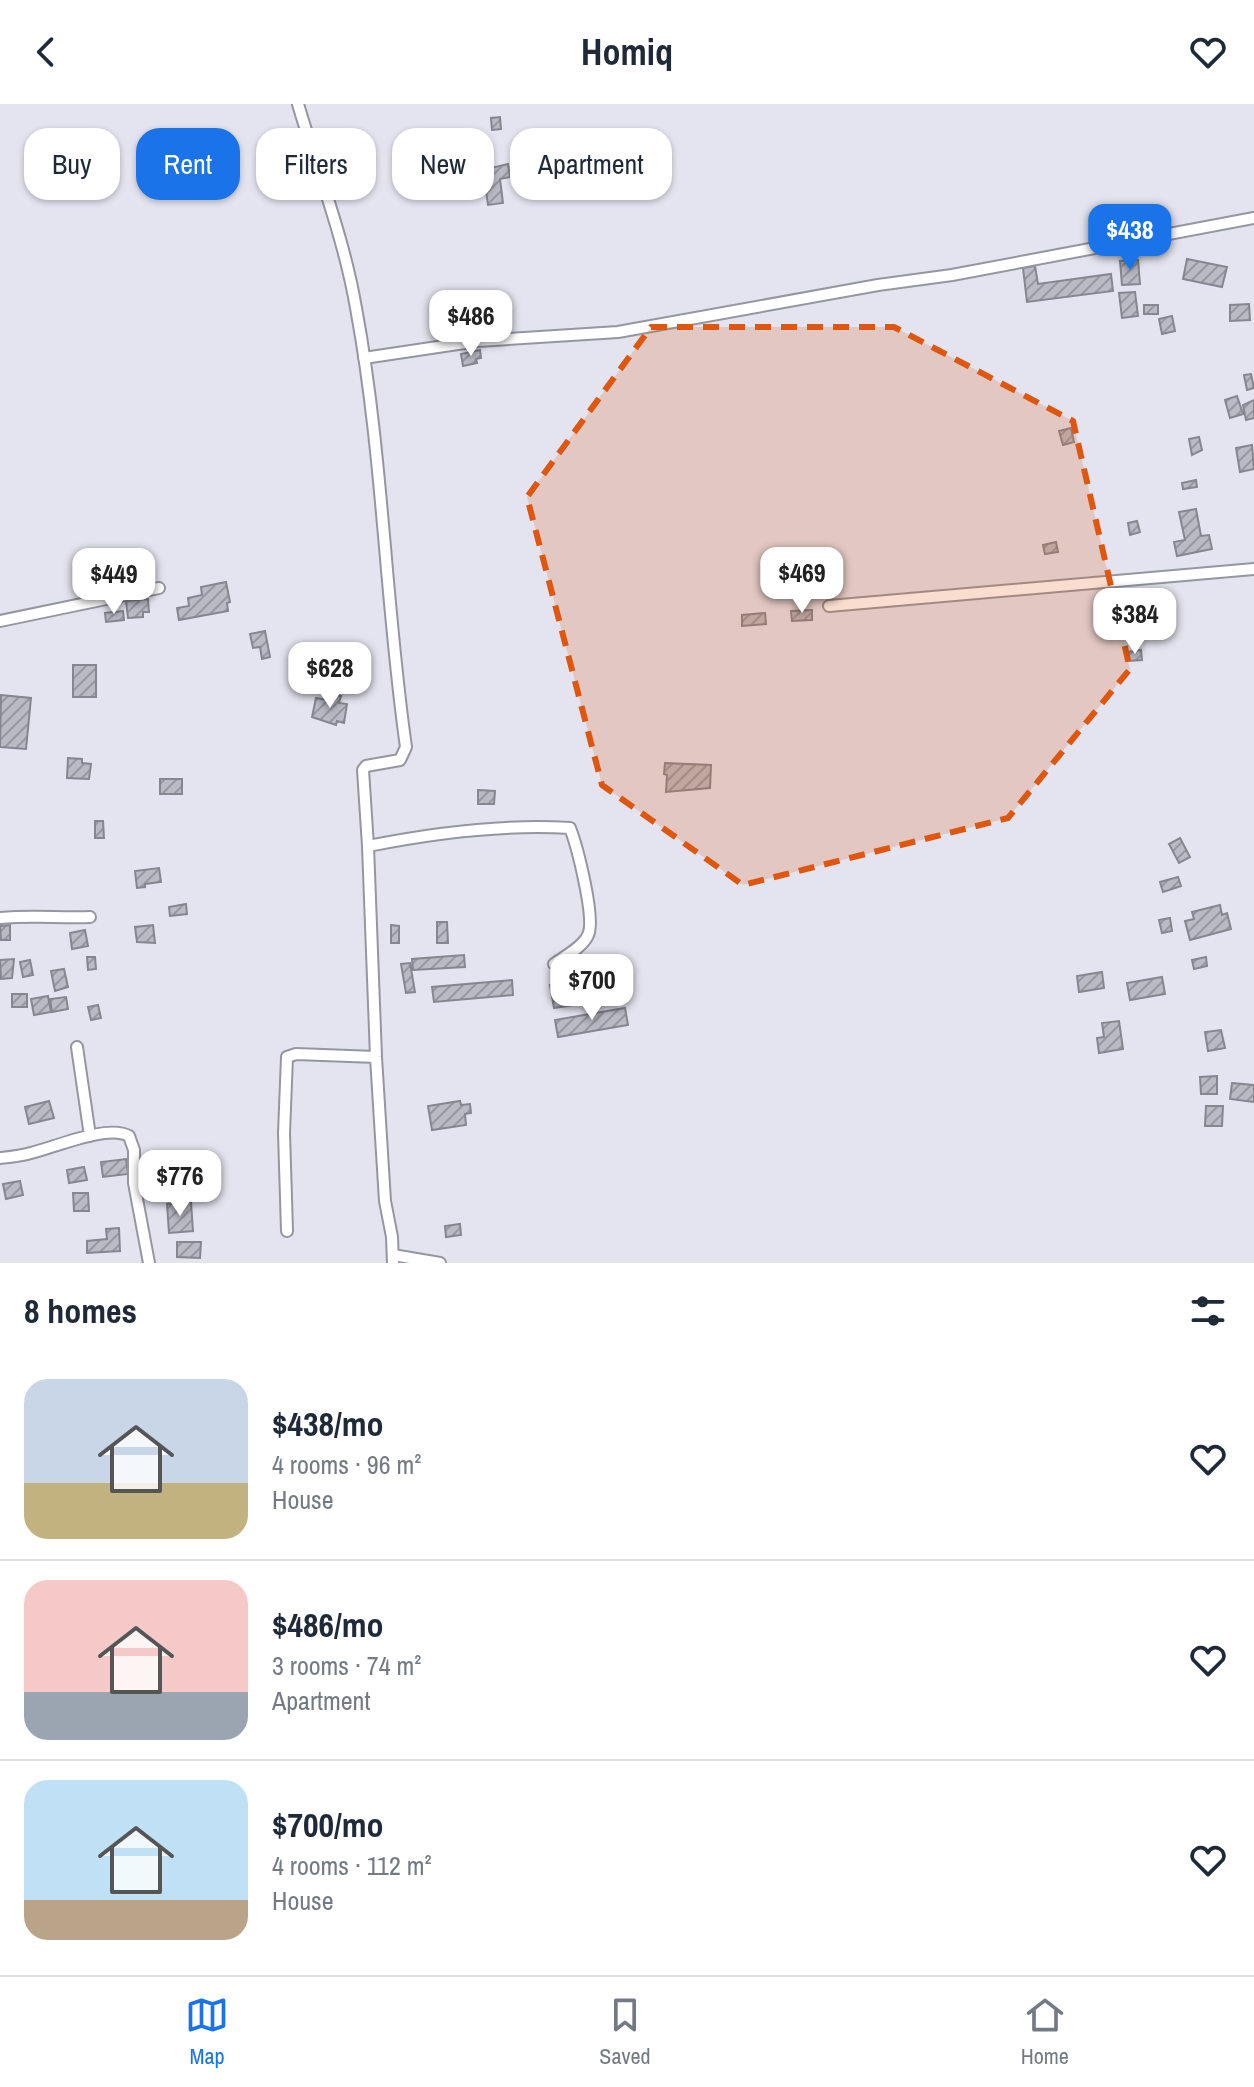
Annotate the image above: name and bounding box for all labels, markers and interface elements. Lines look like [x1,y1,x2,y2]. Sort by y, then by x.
text: Homiq [581,28,673,76]
icon: back [24,30,68,74]
icon: heart [1186,30,1230,74]
chip: Buy [24,128,120,200]
chip: Rent [136,128,240,200]
chip: Filters [256,128,376,200]
chip: New [392,128,494,200]
chip: Apartment [510,128,672,200]
pin: $438 [1083,204,1177,272]
text: $438 [1106,212,1154,247]
pin: $486 [424,290,518,358]
text: $486 [447,298,495,333]
pin: $469 [755,547,849,615]
pin: $449 [67,548,161,616]
text: $469 [778,555,826,590]
text: $449 [90,556,138,591]
pin: $384 [1088,588,1182,656]
text: $384 [1111,596,1159,631]
pin: $628 [283,642,377,710]
text: $628 [306,650,354,685]
pin: $700 [545,954,639,1022]
text: $700 [568,962,616,997]
pin: $776 [133,1150,227,1218]
text: $776 [156,1158,204,1193]
text: 8 homes [24,1288,137,1334]
icon: filters [1186,1289,1230,1333]
text: $438/mo [272,1401,384,1447]
icon: home [88,1411,184,1507]
icon: heart [1186,1437,1230,1481]
text: 4 rooms · 96 m² [272,1447,421,1482]
text: House [272,1482,334,1517]
text: $486/mo [272,1602,384,1648]
icon: home [88,1612,184,1708]
icon: heart [1186,1638,1230,1682]
text: 3 rooms · 74 m² [272,1648,421,1683]
text: Apartment [272,1683,370,1718]
text: $700/mo [272,1802,384,1848]
icon: home [88,1812,184,1908]
icon: heart [1186,1838,1230,1882]
text: 4 rooms · 112 m² [272,1848,432,1883]
text: House [272,1883,334,1918]
tab: Map [185,1993,229,2071]
tab: Saved [599,1993,651,2071]
tab: Home [1021,1993,1069,2071]

